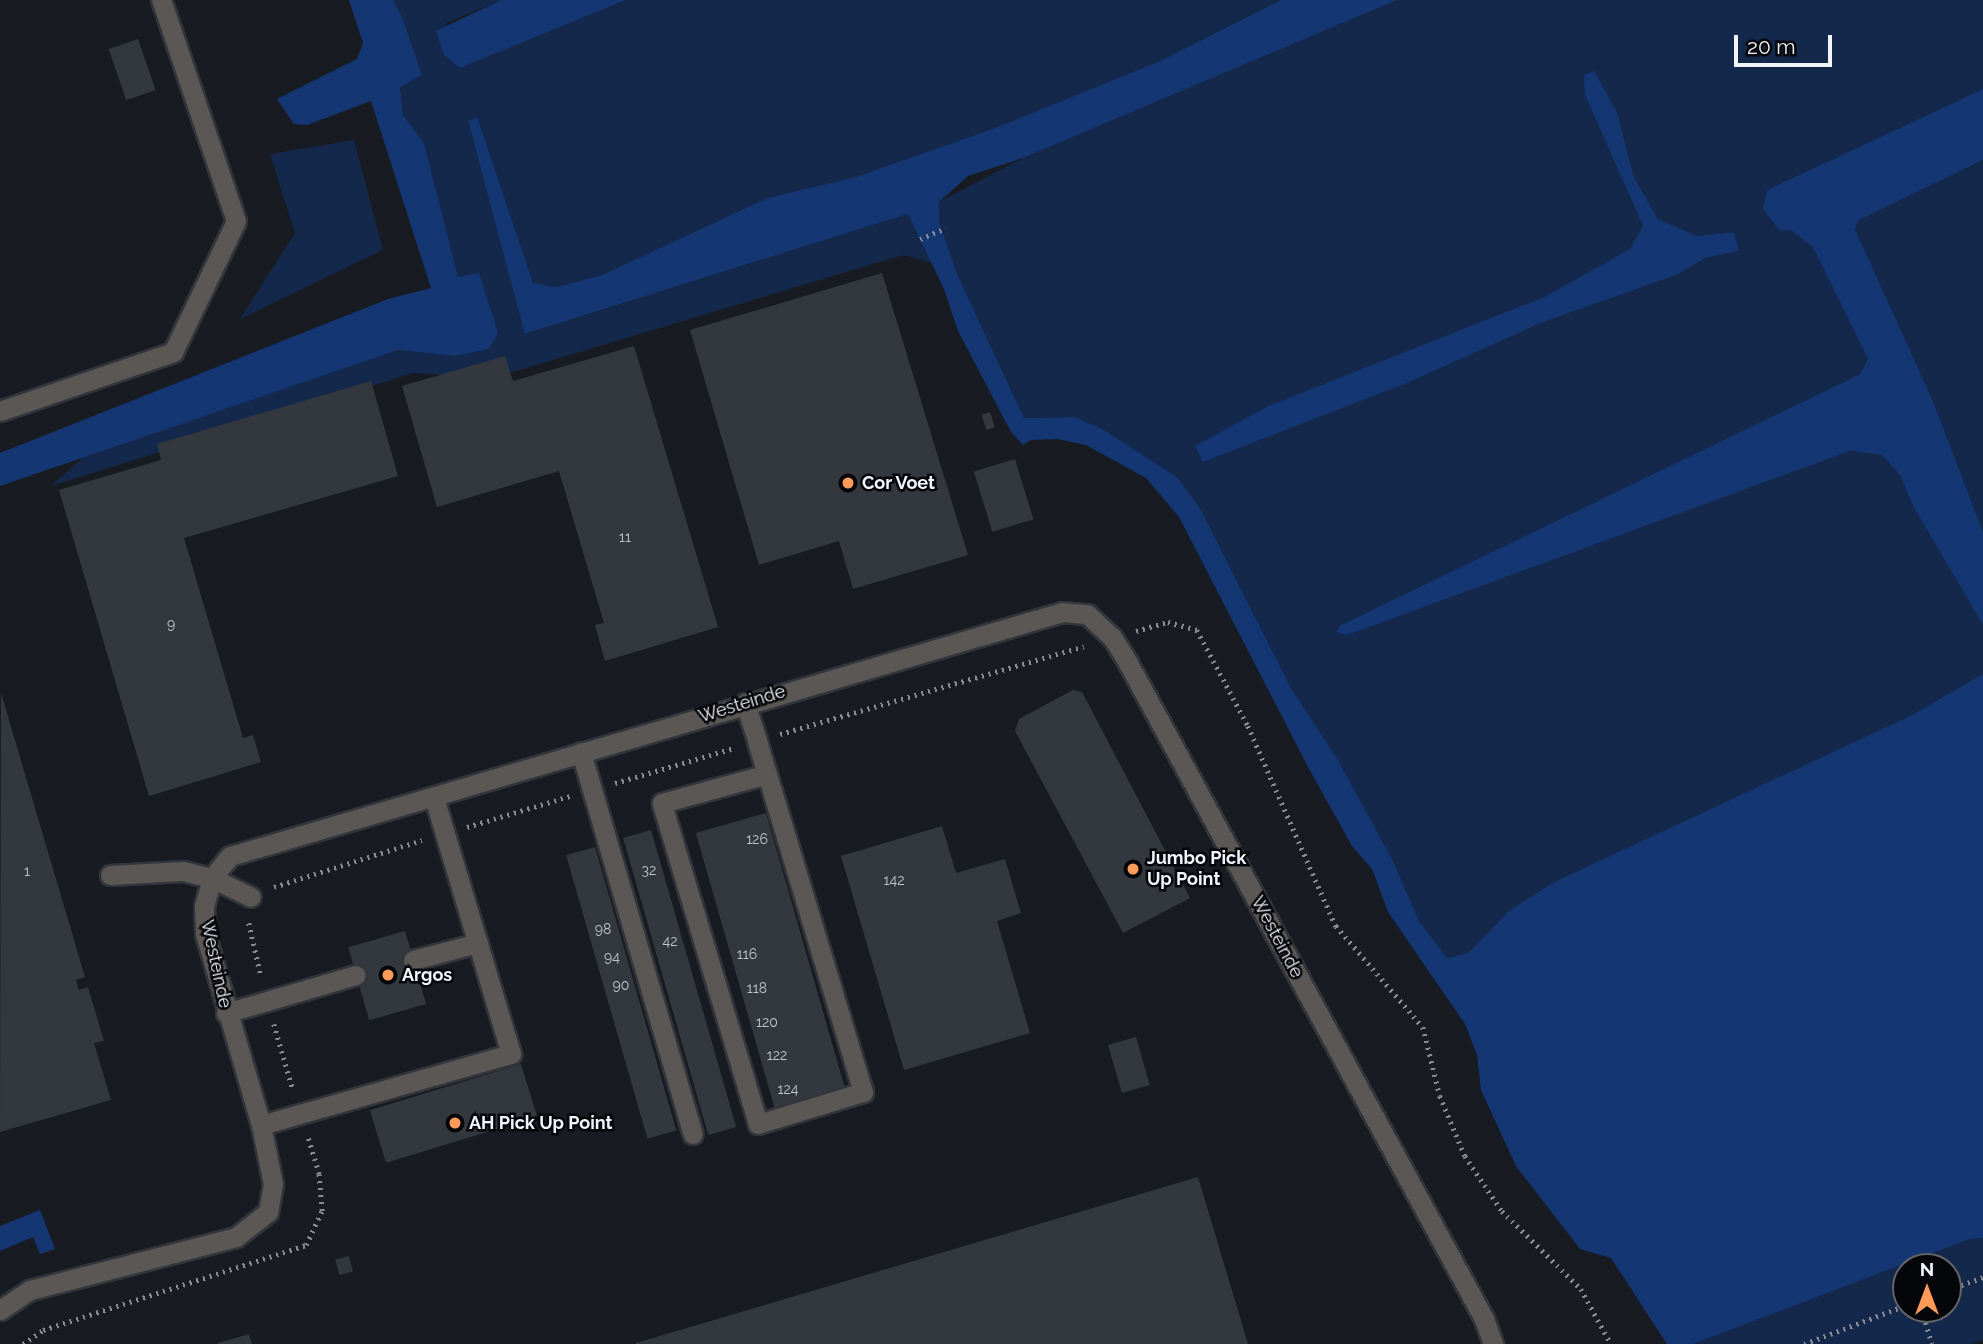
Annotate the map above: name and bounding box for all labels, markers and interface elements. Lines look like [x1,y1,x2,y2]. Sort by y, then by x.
scale bar [1738,21,1836,65]
text: 20 m [1747,34,1795,59]
place label: Cor Voet [862,472,936,494]
marker: Cor Voet [840,475,856,491]
house number: 11 [619,529,631,545]
house number: 9 [167,616,175,632]
street label: Westeinde [696,681,788,727]
house number: 126 [746,831,768,847]
place label: Jumbo Pick Up Point [1147,848,1246,890]
marker: Jumbo Pick Up Point [1125,861,1141,877]
house number: 32 [642,862,656,878]
house number: 1 [24,863,30,879]
house number: 142 [884,872,904,888]
street label: Westeinde [1246,892,1308,982]
street label: Westeinde [196,918,236,1010]
house number: 98 [595,921,611,937]
house number: 42 [663,933,677,949]
house number: 116 [737,946,757,962]
house number: 94 [604,949,620,965]
place label: Argos [402,964,452,986]
marker: Argos [380,967,396,983]
house number: 90 [613,977,629,993]
house number: 118 [747,980,767,996]
house number: 120 [756,1014,778,1030]
house number: 122 [767,1047,787,1063]
house number: 124 [778,1081,798,1097]
place label: AH Pick Up Point [469,1112,612,1134]
marker: AH Pick Up Point [447,1115,463,1131]
north arrow [1892,1253,1962,1323]
text: N [1920,1258,1934,1280]

